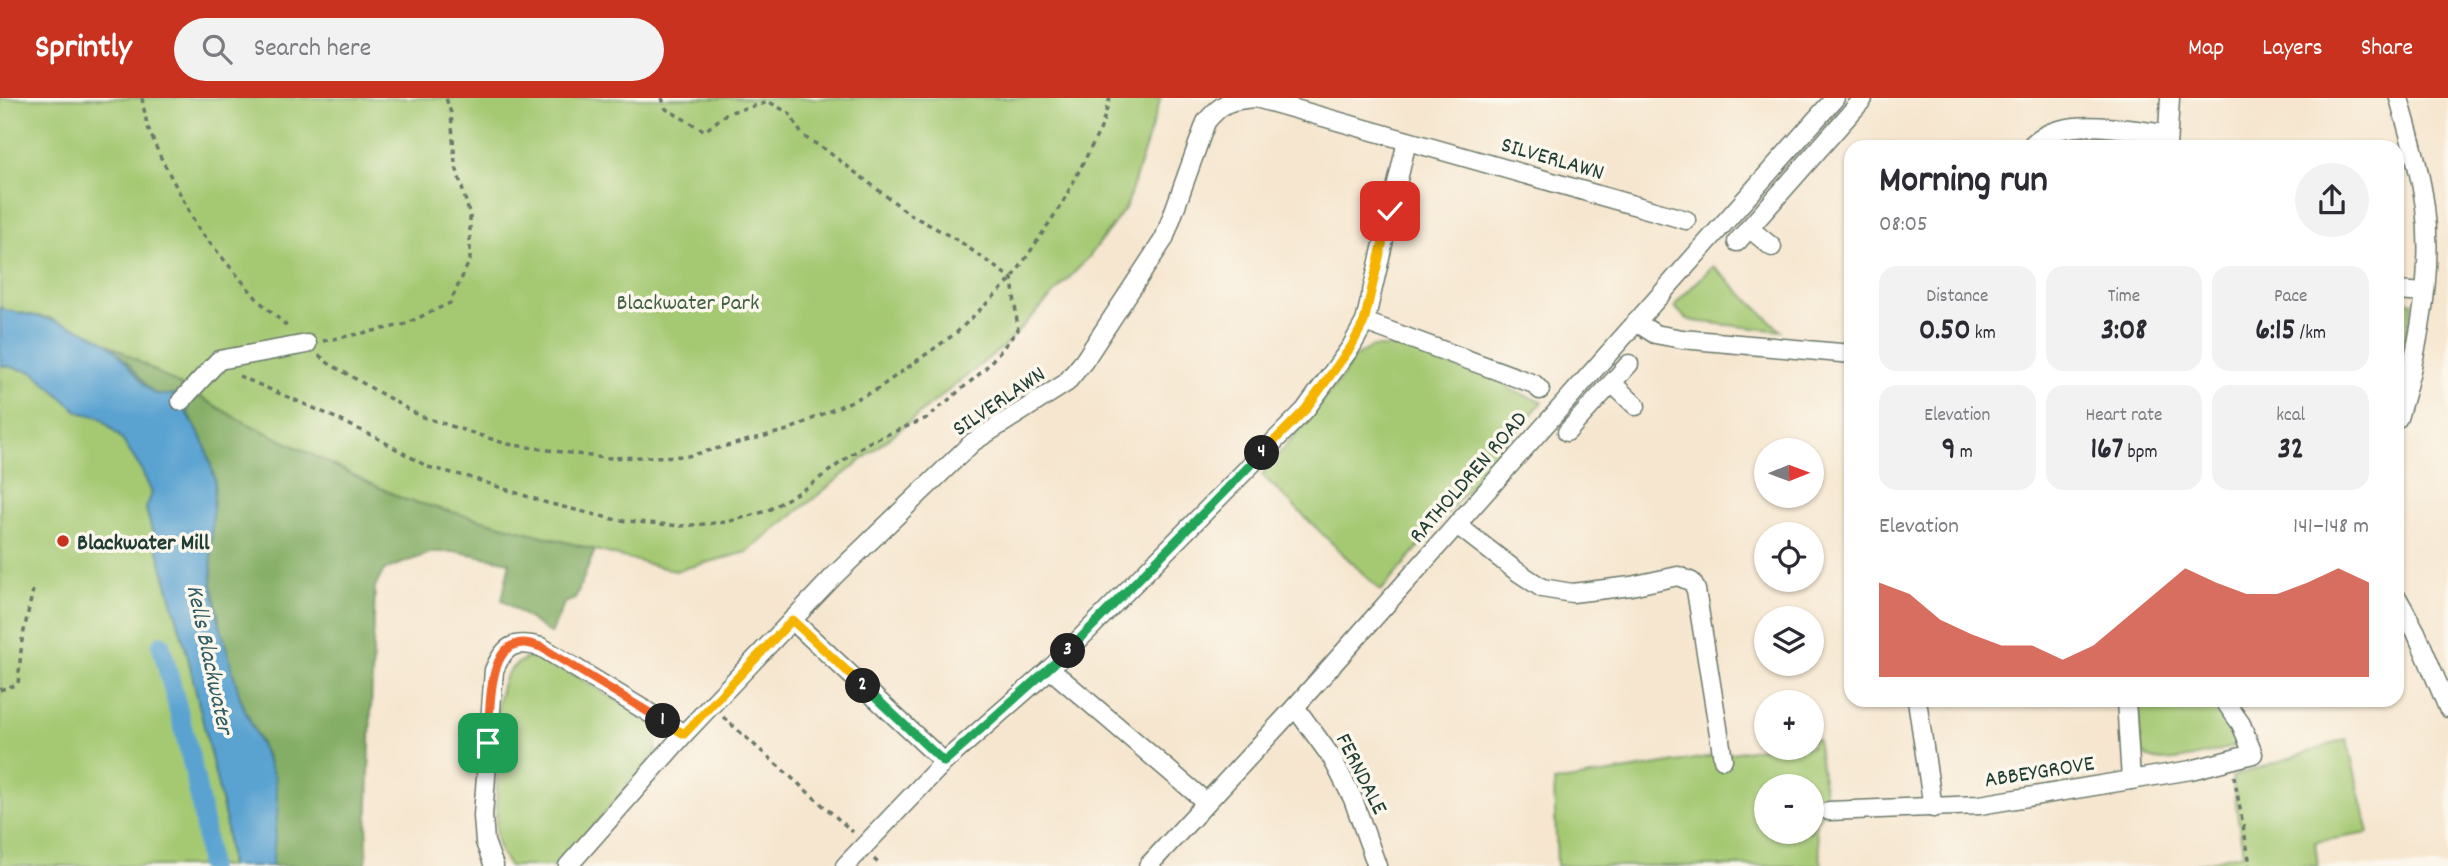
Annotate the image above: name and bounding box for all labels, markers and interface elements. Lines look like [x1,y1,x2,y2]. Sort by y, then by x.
search box [174,18,664,81]
text: Sprintly [35,26,132,73]
icon: search [198,30,236,68]
text: Search here [254,31,371,68]
text: Map [2188,32,2224,66]
text: Layers [2262,32,2323,66]
text: Share [2361,32,2413,66]
street label: SILVERLAWN [1497,130,1607,191]
text: Morning run [1879,155,2048,210]
button: share [2295,163,2369,237]
pin [1360,181,1420,241]
icon: check [1371,192,1409,230]
text: 08:05 [1879,209,1928,242]
text: Distance [1926,284,1988,311]
text: Time [2108,284,2140,311]
text: Pace [2274,284,2307,311]
park label: Blackwater Park [616,288,760,321]
text: 0.50 [1919,311,1971,354]
text: 3:08 [2101,311,2147,354]
text: 6:15 [2255,311,2295,354]
text: km [1971,321,1996,348]
text: /km [2295,321,2326,348]
street label: SILVERLAWN [947,360,1053,446]
text: Elevation [1924,403,1990,430]
text: Heart rate [2086,403,2162,430]
text: kcal [2276,403,2305,430]
street label: RATHOLDREN ROAD [1403,405,1537,552]
text: 9 [1942,430,1956,473]
text: 167 [2090,430,2123,473]
text: 32 [2277,430,2304,473]
pin: 4 [1244,436,1280,470]
north arrow [1754,438,1824,508]
map controls [1754,438,1824,844]
text: 4 [1258,439,1265,466]
text: m [1956,440,1973,467]
text: bpm [2123,440,2158,467]
text: Elevation [1879,511,1959,544]
text: 141–148 m [2293,511,2369,544]
button: locate [1754,522,1824,592]
place label: Blackwater Mill [77,528,210,561]
marker: Blackwater Mill [55,533,71,549]
water label: Kells Blackwater [176,582,241,740]
button: layers [1754,606,1824,676]
pin: 3 [1050,634,1086,668]
text: 3 [1063,637,1072,664]
pin: 2 [846,668,880,704]
text: 2 [858,672,867,699]
button: + [1754,690,1824,760]
pin: 1 [646,704,680,738]
text: 1 [660,707,665,734]
pin [458,713,518,773]
icon: arrive [469,724,507,762]
street label: FERNDALE [1325,728,1395,822]
street label: ABBEYGROVE [1982,748,2097,798]
button: − [1754,774,1824,844]

